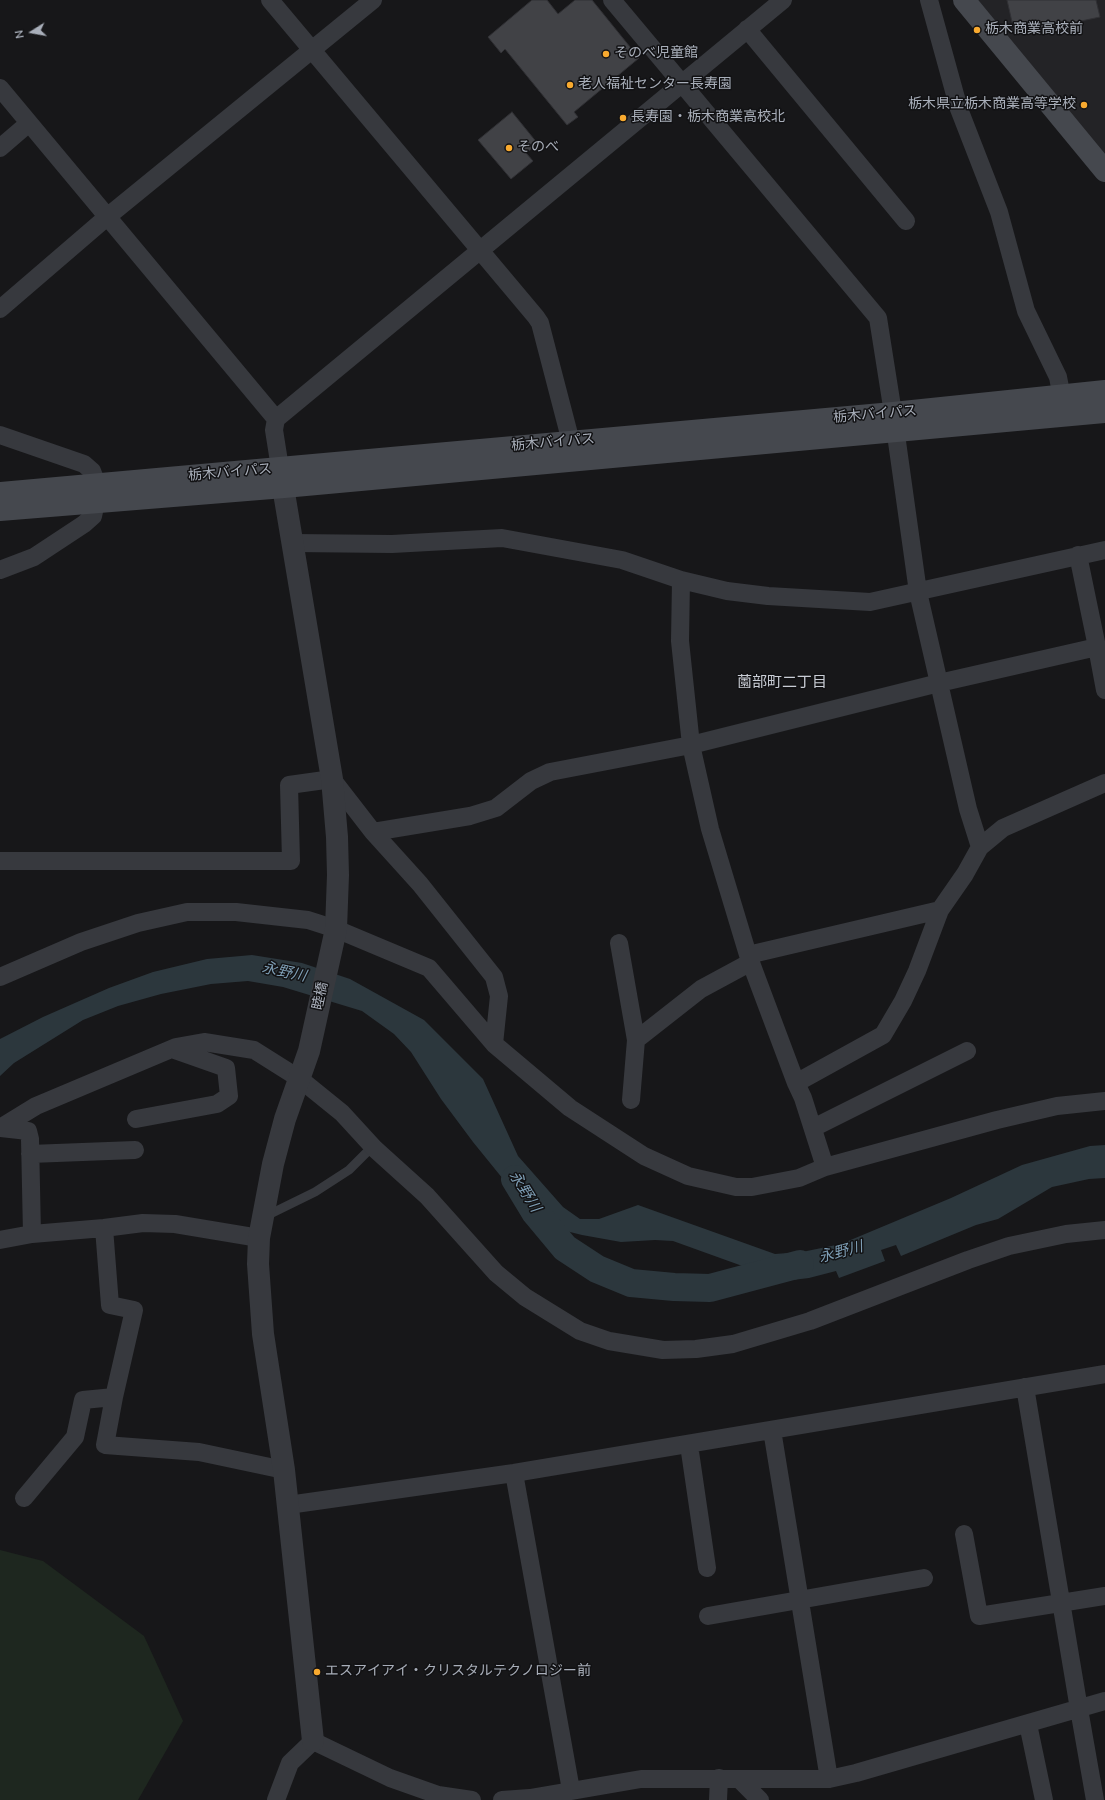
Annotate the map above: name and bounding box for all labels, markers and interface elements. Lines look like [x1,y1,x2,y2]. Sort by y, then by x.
north arrow [12,12,52,52]
place label: 栃木商業高校前 [985,22,1083,38]
marker: 栃木商業高校前 [972,25,982,35]
text: N [12,29,28,40]
place label: そのべ児童館 [614,46,698,62]
marker: そのべ児童館 [601,49,611,59]
place label: 老人福祉センター長寿園 [578,77,732,93]
marker: 老人福祉センター長寿園 [565,80,575,90]
place label: 栃木県立栃木商業高等学校 [908,97,1076,113]
marker: 栃木県立栃木商業高等学校 [1079,100,1089,110]
place label: 長寿園・栃木商業高校北 [631,110,785,126]
marker: 長寿園・栃木商業高校北 [618,113,628,123]
place label: そのべ [517,140,559,156]
marker: そのべ [504,143,514,153]
street label: 栃木バイパス [832,403,918,427]
street label: 栃木バイパス [510,431,596,455]
street label: 栃木バイパス [187,461,273,485]
district label: 薗部町二丁目 [737,674,827,692]
water label: 永野川 [260,960,308,986]
street label: 睦橋 [310,981,332,1011]
water label: 永野川 [504,1168,544,1216]
water label: 永野川 [817,1238,865,1268]
place label: エスアイアイ・クリスタルテクノロジー前 [325,1664,591,1680]
marker: エスアイアイ・クリスタルテクノロジー前 [312,1667,322,1677]

